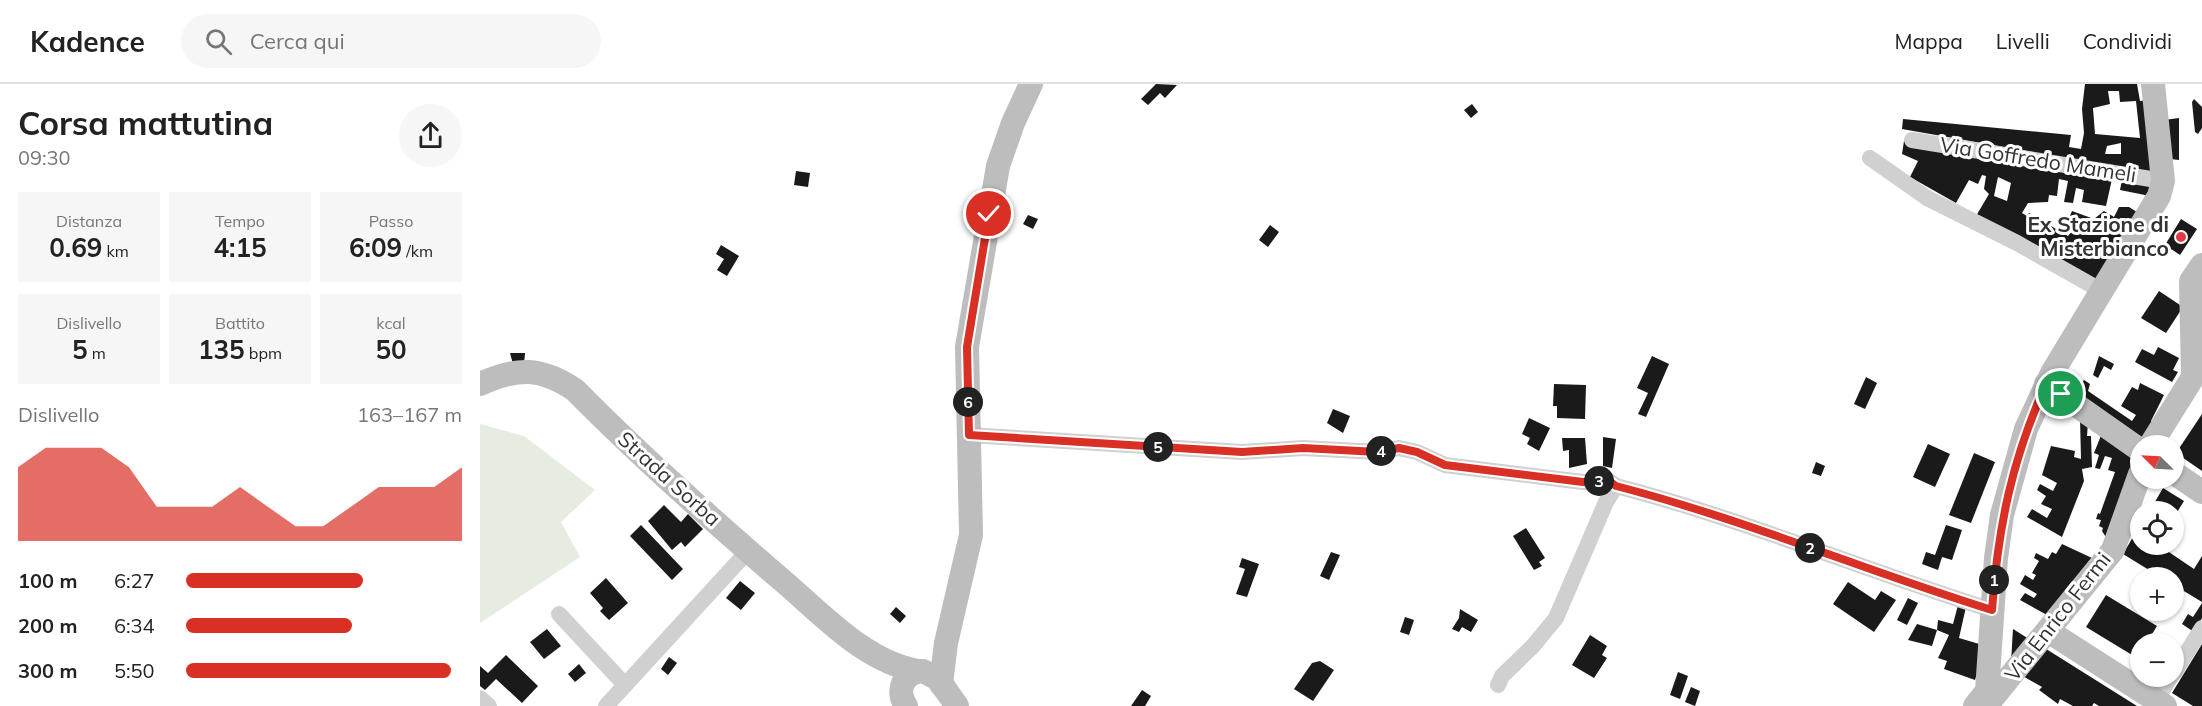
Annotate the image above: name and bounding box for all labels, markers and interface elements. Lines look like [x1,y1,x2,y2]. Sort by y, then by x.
search box [181,14,601,68]
text: Kadence [30,24,145,59]
icon: search [202,25,235,58]
text: Cerca qui [250,27,345,55]
text: Mappa [1894,28,1963,54]
text: Livelli [1996,28,2050,54]
text: Condividi [2083,28,2172,54]
text: Corsa mattutina [18,102,273,143]
button: share [399,104,462,167]
street label: Via Goffredo Mameli [1938,131,2138,187]
text: 09:30 [18,145,71,170]
pin [963,188,1014,239]
icon: check [972,197,1005,230]
text: Distanza [56,211,122,231]
text: Tempo [215,211,265,231]
text: Passo [369,211,413,231]
place label: Ex Stazione di Misterbianco [2027,211,2169,261]
marker: Ex Stazione di Misterbianco [2174,230,2188,244]
text: 0.69 [49,231,102,264]
text: 4:15 [213,231,267,264]
text: 6:09 [349,231,402,264]
text: km [102,241,129,261]
text: /km [402,241,433,261]
text: Dislivello [56,313,122,333]
text: Battito [215,313,265,333]
text: kcal [376,313,406,333]
text: 5 [72,333,88,366]
text: 135 [198,333,245,366]
text: 50 [375,333,407,366]
text: m [88,343,106,363]
text: bpm [245,343,282,363]
pin [2035,368,2086,419]
icon: arrive [2044,377,2077,410]
pin: 6 [953,387,983,417]
text: 6 [963,392,973,412]
text: Dislivello [18,402,99,427]
text: 163–167 m [357,402,462,427]
street label: Strada Sorba [613,425,726,531]
pin: 5 [1143,432,1173,462]
north arrow [2130,435,2184,489]
map controls [2130,435,2184,687]
pin: 4 [1366,436,1396,466]
text: 5 [1153,437,1163,457]
text: 4 [1376,441,1386,461]
pin: 3 [1584,466,1614,496]
text: 3 [1594,471,1604,491]
button: locate [2130,501,2184,555]
pin: 2 [1795,533,1825,563]
text: 2 [1805,538,1815,558]
street label: Via Enrico Fermi [1999,547,2116,686]
pin: 1 [1979,565,2009,595]
button: + [2130,567,2184,621]
text: 100 m [18,568,77,593]
text: 6:27 [114,568,155,593]
text: 1 [1989,570,1999,590]
text: 200 m [18,613,77,638]
text: 6:34 [114,613,155,638]
button: − [2130,633,2184,687]
text: 300 m [18,658,77,683]
text: 5:50 [114,658,155,683]

